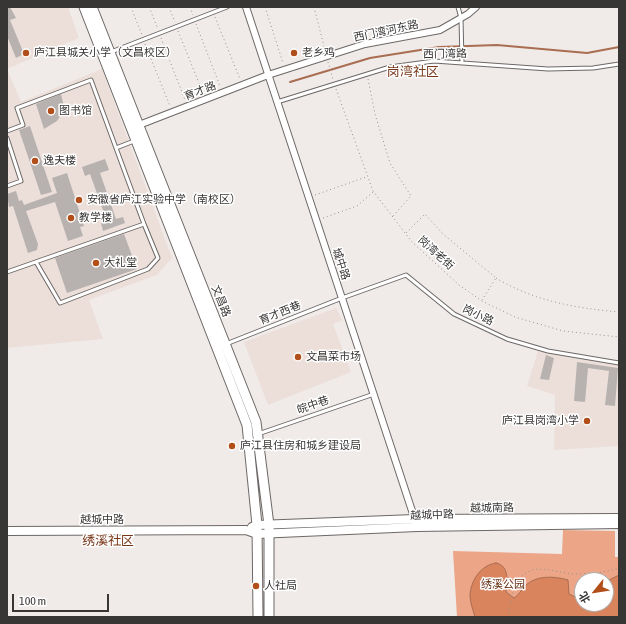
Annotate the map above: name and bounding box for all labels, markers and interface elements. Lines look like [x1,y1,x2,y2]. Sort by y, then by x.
street label: 西门湾河东路 [352,18,420,44]
place label: 庐江县城关小学（文昌校区） [34,46,177,60]
place label: 老乡鸡 [302,46,335,60]
street label: 西门湾路 [423,47,467,61]
marker: 庐江县城关小学（文昌校区） [21,48,31,58]
marker: 老乡鸡 [289,48,299,58]
district label: 岗湾社区 [387,64,439,80]
street label: 育才路 [182,79,218,103]
place label: 图书馆 [59,104,92,118]
marker: 图书馆 [46,106,56,116]
place label: 逸夫楼 [43,154,76,168]
marker: 逸夫楼 [30,156,40,166]
place label: 安徽省庐江实验中学（南校区） [87,193,241,207]
marker: 安徽省庐江实验中学（南校区） [74,195,84,205]
place label: 教学楼 [79,211,112,225]
marker: 教学楼 [66,213,76,223]
street label: 岗湾老街 [415,233,457,273]
street label: 城中路 [330,246,352,282]
place label: 大礼堂 [104,256,137,270]
marker: 大礼堂 [91,258,101,268]
street label: 文昌路 [209,283,233,319]
street label: 育才西巷 [257,299,303,327]
street label: 岗小路 [460,302,496,328]
place label: 文昌菜市场 [306,350,361,364]
marker: 文昌菜市场 [293,352,303,362]
street label: 皖中巷 [295,393,331,417]
place label: 庐江县岗湾小学 [502,414,579,428]
marker: 庐江县岗湾小学 [582,416,592,426]
place label: 庐江县住房和城乡建设局 [240,439,361,453]
marker: 庐江县住房和城乡建设局 [227,441,237,451]
street label: 越城南路 [470,501,514,515]
street label: 越城中路 [410,508,454,522]
street label: 越城中路 [80,513,124,527]
district label: 绣溪社区 [82,533,134,549]
north arrow [574,572,614,612]
park label: 绣溪公园 [481,578,525,592]
place label: 人社局 [264,579,297,593]
marker: 人社局 [251,581,261,591]
scale bar [14,586,111,612]
text: 北 [577,590,592,605]
text: 100 m [19,594,46,608]

